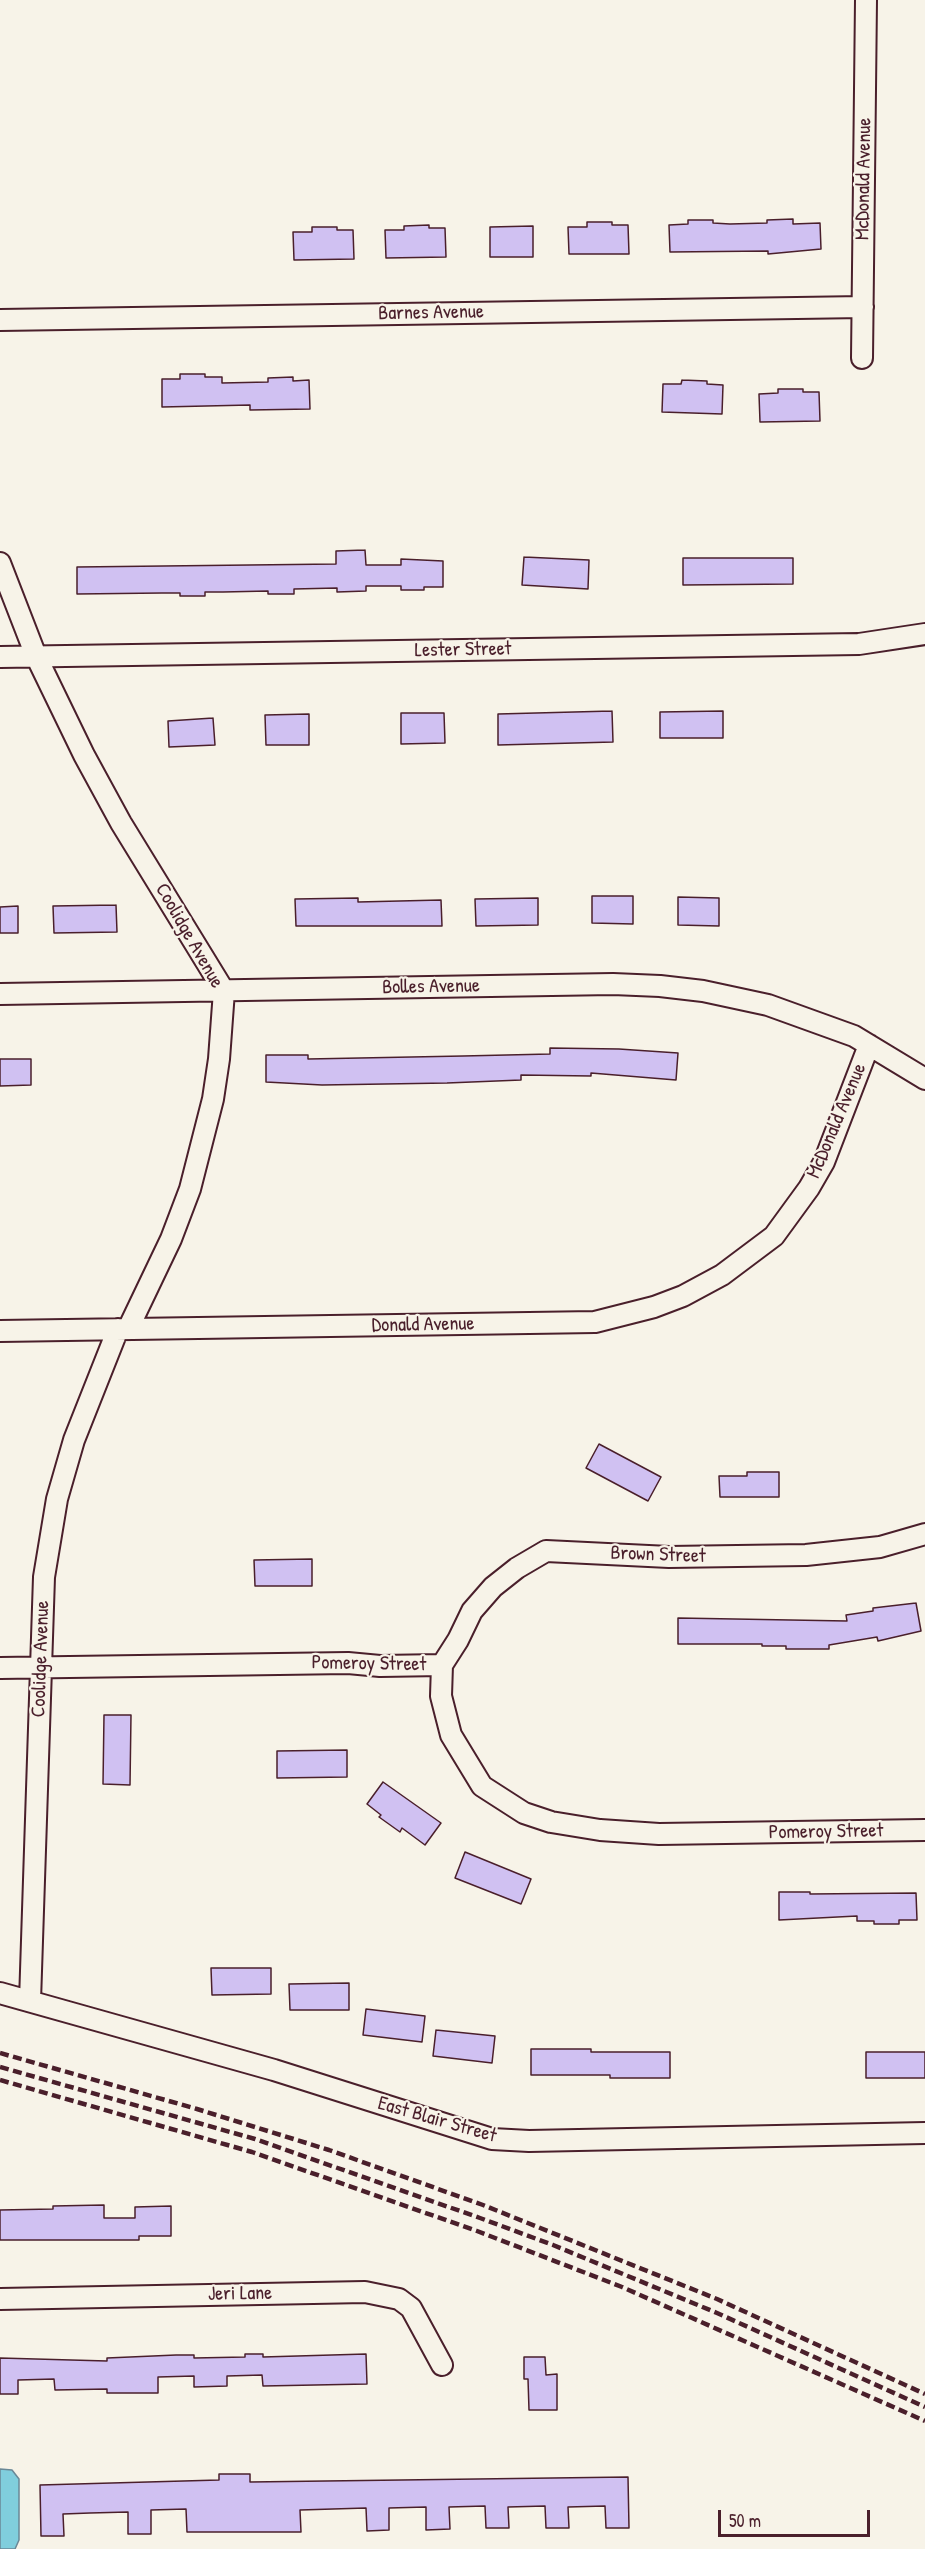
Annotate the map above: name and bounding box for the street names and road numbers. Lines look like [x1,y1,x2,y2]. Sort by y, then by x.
street label: McDonald Avenue [851,118,877,240]
street label: Barnes Avenue [378,300,484,326]
street label: Lester Street [414,637,512,663]
street label: Coolidge Avenue [149,879,229,993]
street label: Bolles Avenue [382,974,480,1000]
street label: McDonald Avenue [802,1060,872,1182]
street label: Donald Avenue [371,1312,475,1338]
street label: Brown Street [610,1541,706,1569]
street label: Coolidge Avenue [27,1600,55,1718]
street label: Pomeroy Street [311,1651,427,1677]
street label: Pomeroy Street [768,1819,884,1845]
street label: East Blair Street [375,2092,499,2148]
street label: Jeri Lane [208,2281,272,2307]

